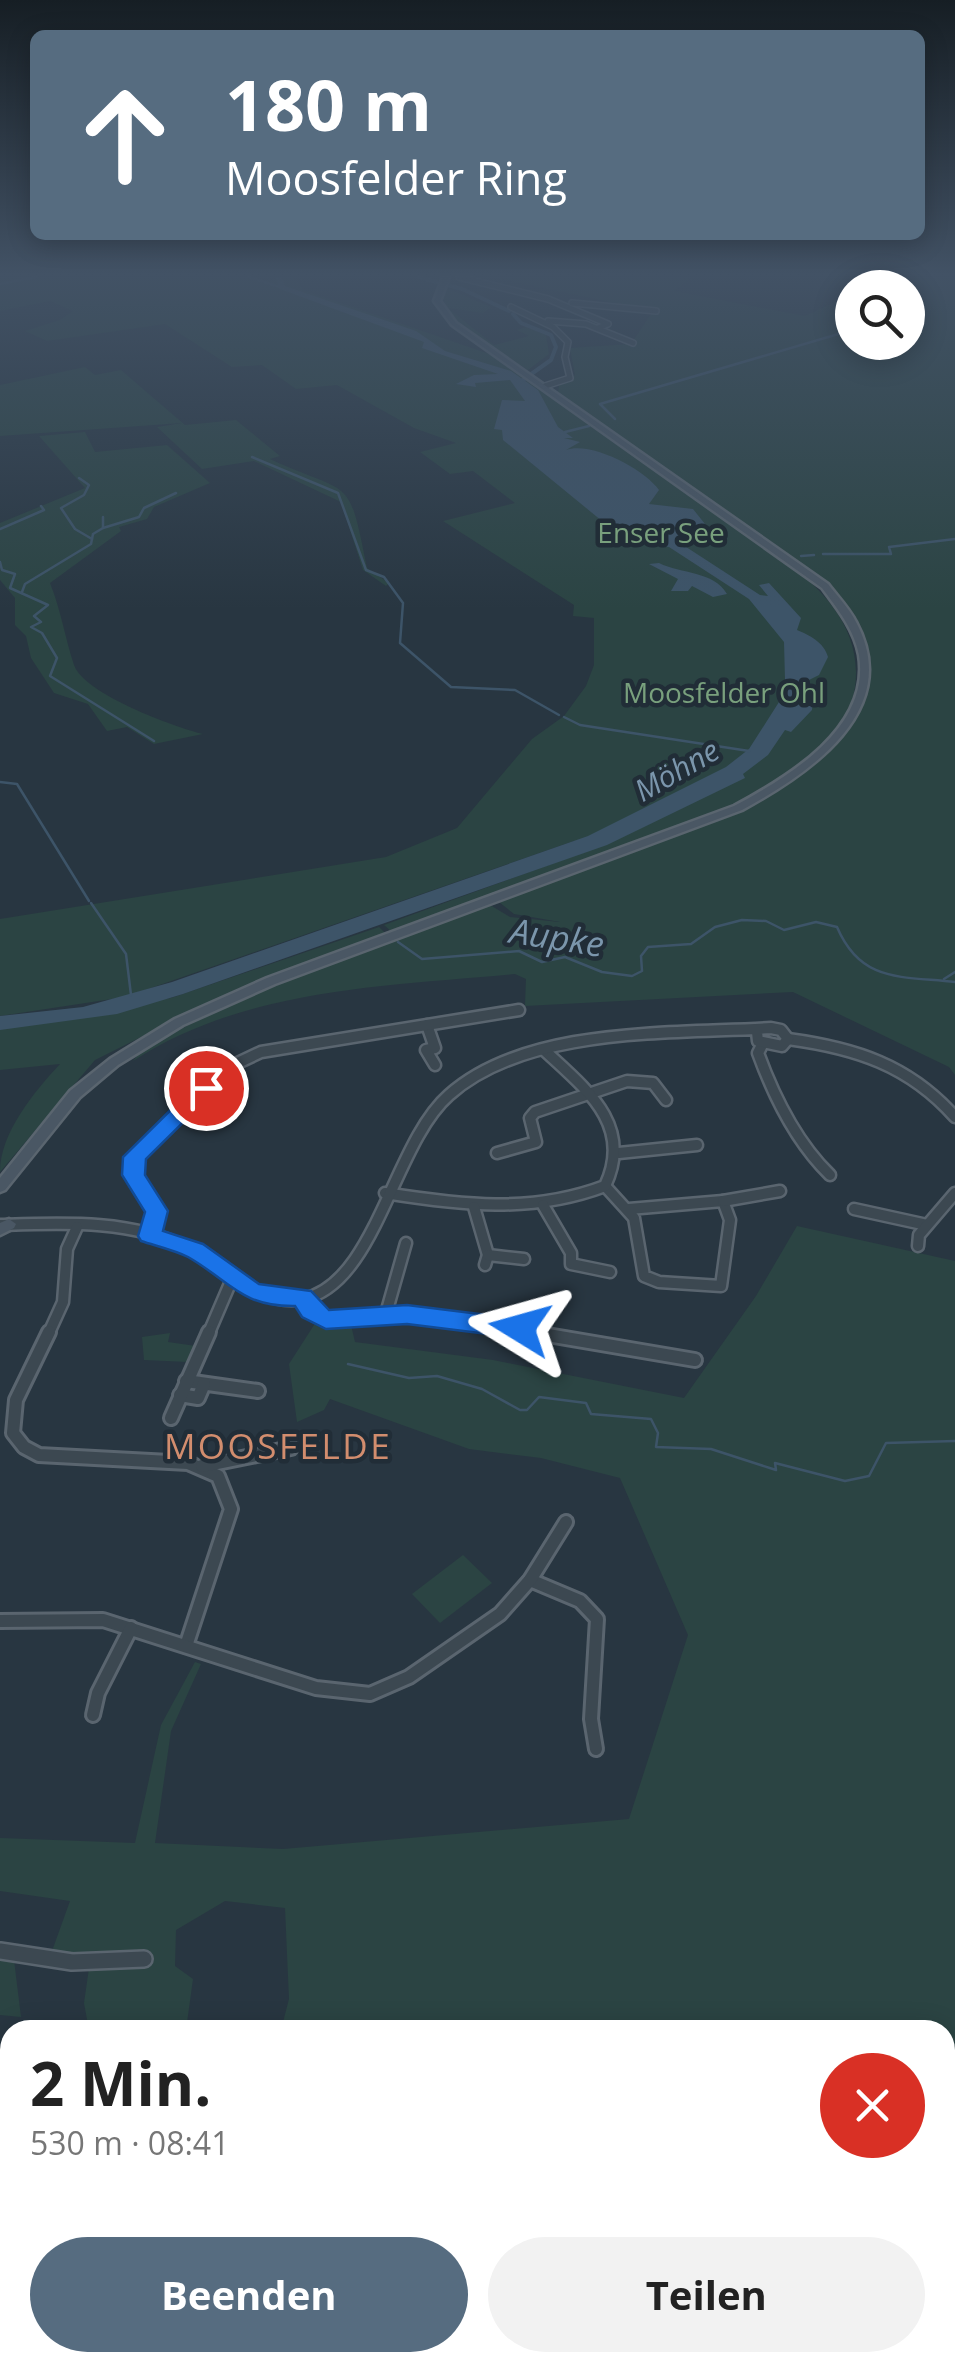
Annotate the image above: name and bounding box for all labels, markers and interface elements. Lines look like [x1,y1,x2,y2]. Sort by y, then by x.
text: 180 m [225,56,432,152]
icon: ahead [60,70,190,200]
text: Moosfelder Ring [225,147,567,208]
map controls [835,270,925,360]
button: search [835,270,925,360]
park label: Enser See [597,513,725,551]
park label: Moosfelder Ohl [623,673,825,711]
water label: Möhne [626,729,726,810]
water label: Aupke [505,906,608,967]
pin [164,1046,249,1131]
icon: arrive [179,1061,234,1116]
position arrow [468,1276,572,1380]
district label: MOOSFELDE [164,1422,392,1469]
text: 2 Min. [30,2042,211,2124]
button: close [820,2053,925,2158]
text: 530 m · 08:41 [30,2121,229,2164]
button: Beenden [30,2237,468,2352]
button: Teilen [488,2237,925,2352]

